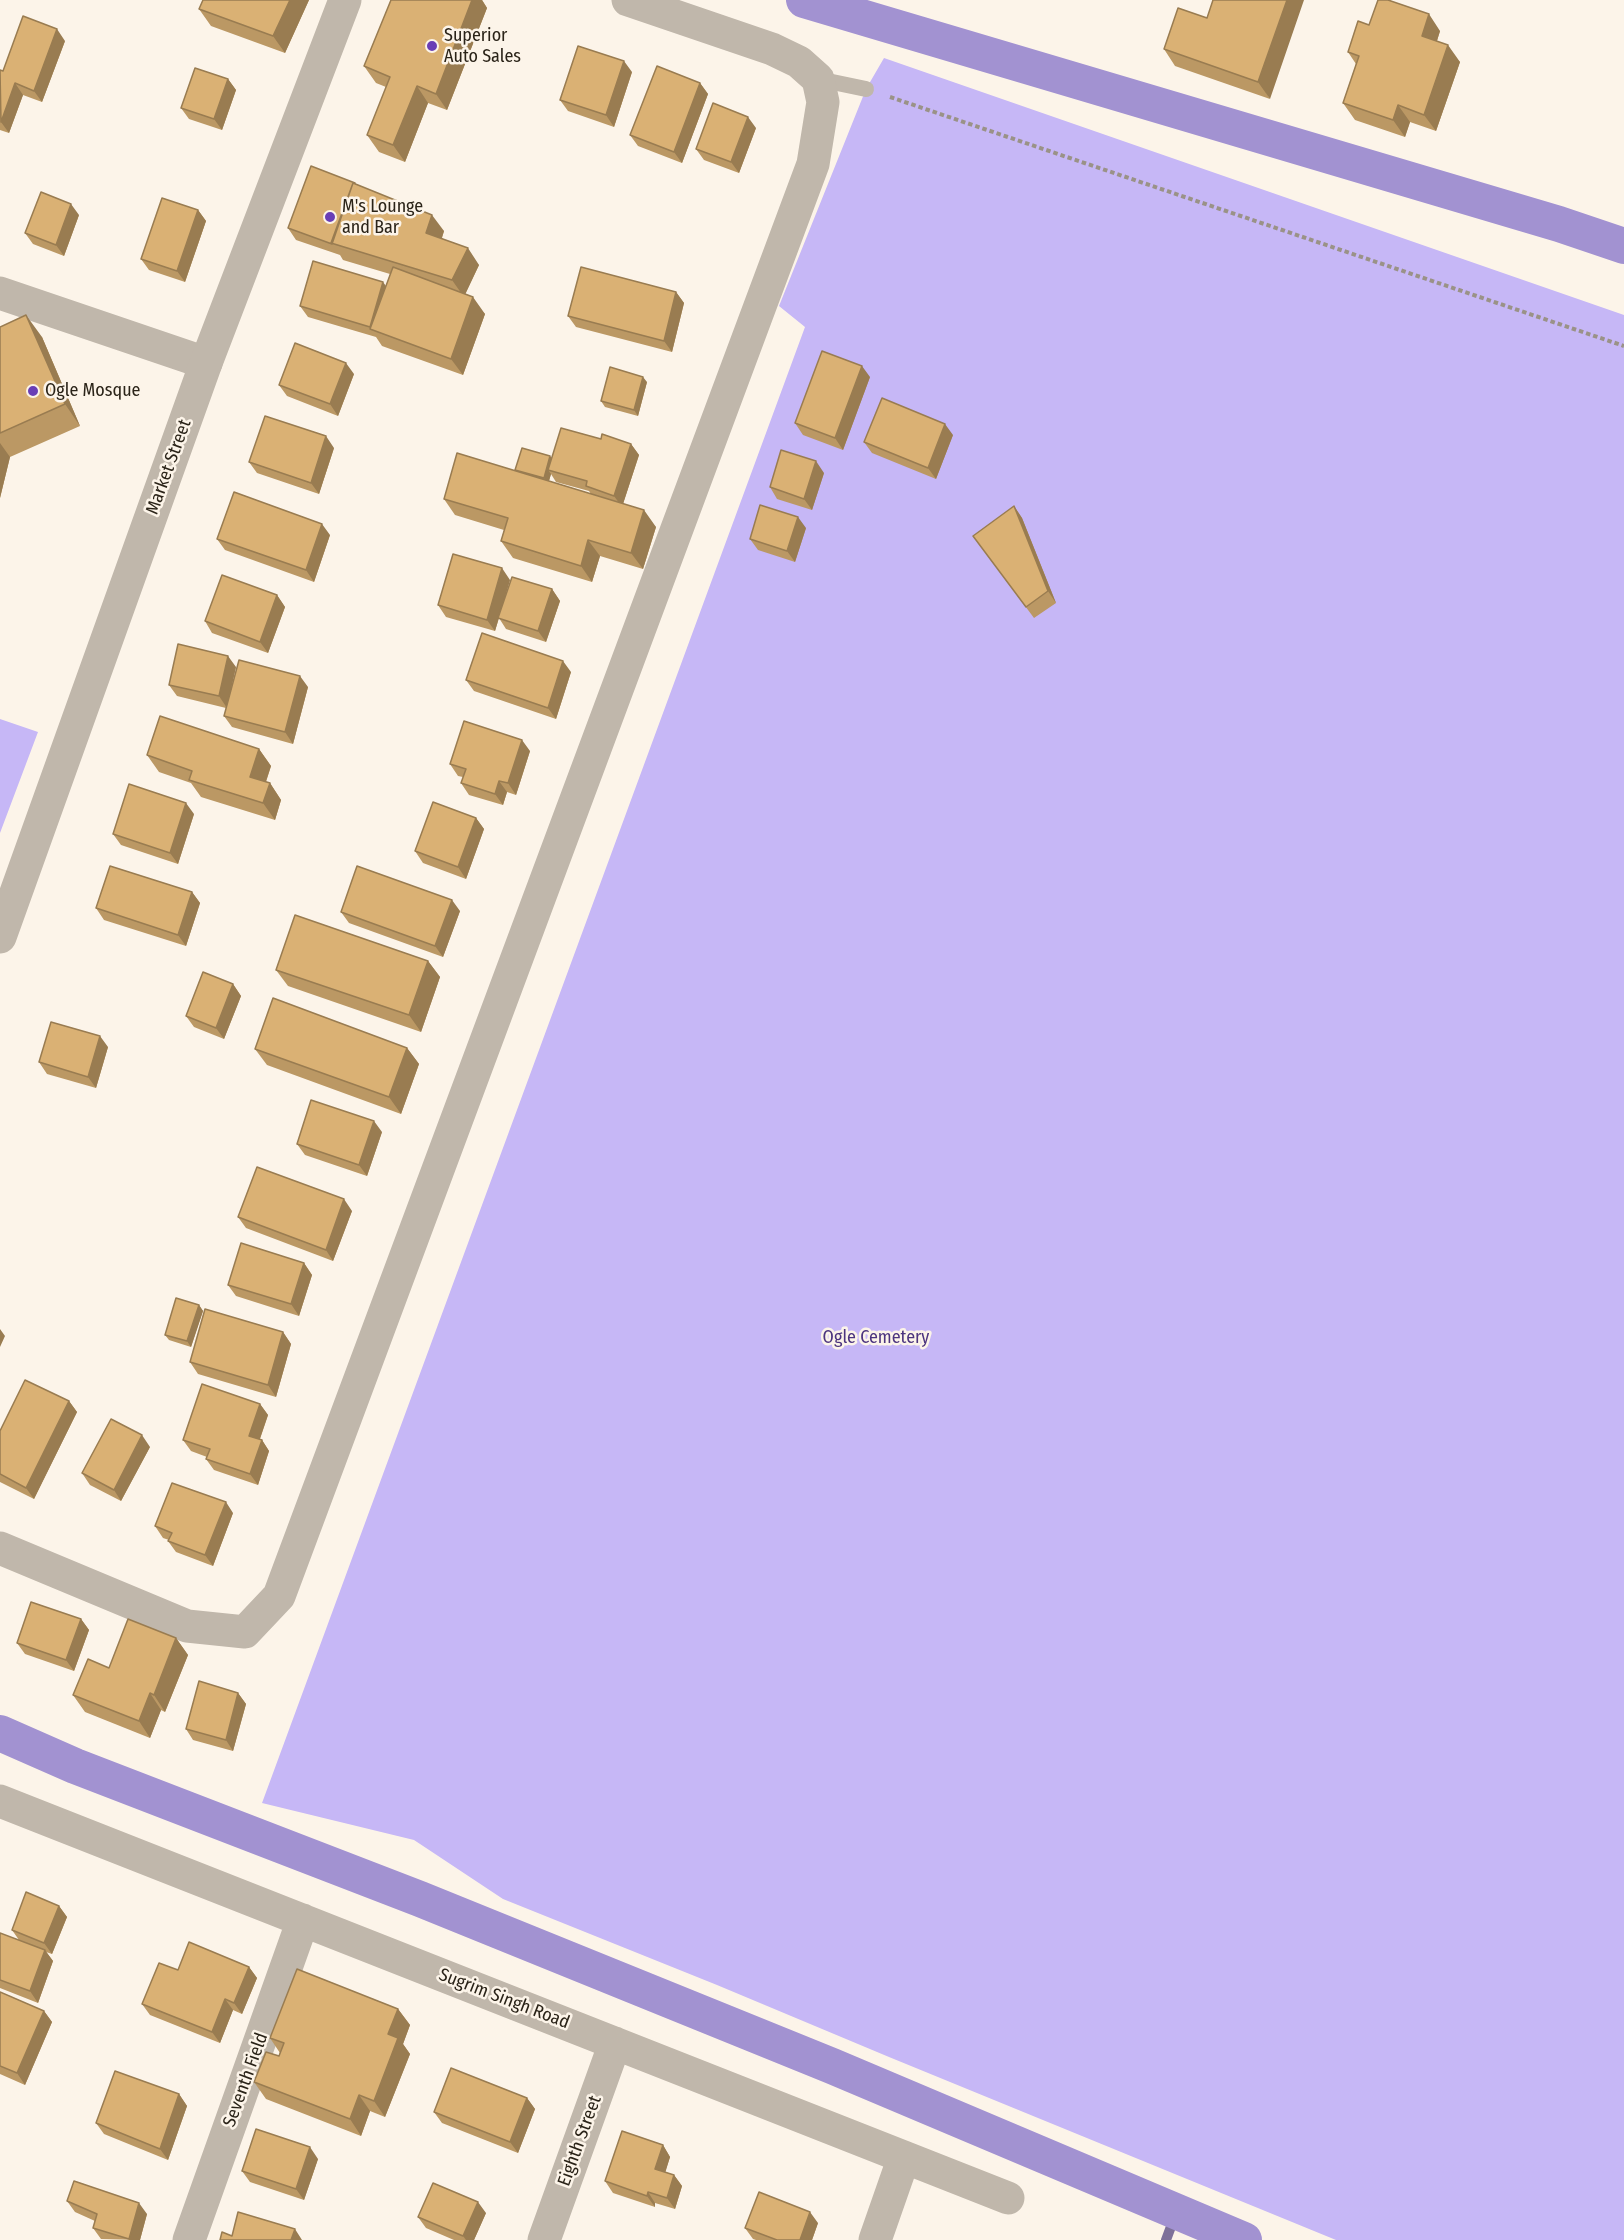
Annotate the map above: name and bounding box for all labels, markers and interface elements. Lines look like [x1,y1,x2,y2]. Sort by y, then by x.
place label: Superior Auto Sales [444,25,521,68]
marker: Superior Auto Sales [425,39,439,53]
place label: M's Lounge and Bar [342,196,423,238]
marker: M's Lounge and Bar [323,210,337,224]
place label: Ogle Mosque [45,380,140,402]
marker: Ogle Mosque [26,384,40,398]
street label: Market Street [142,417,196,517]
park label: Ogle Cemetery [823,1327,929,1349]
street label: Sugrim Singh Road [436,1964,572,2034]
street label: Seventh Field [219,2030,273,2130]
street label: Eighth Street [554,2093,606,2189]

